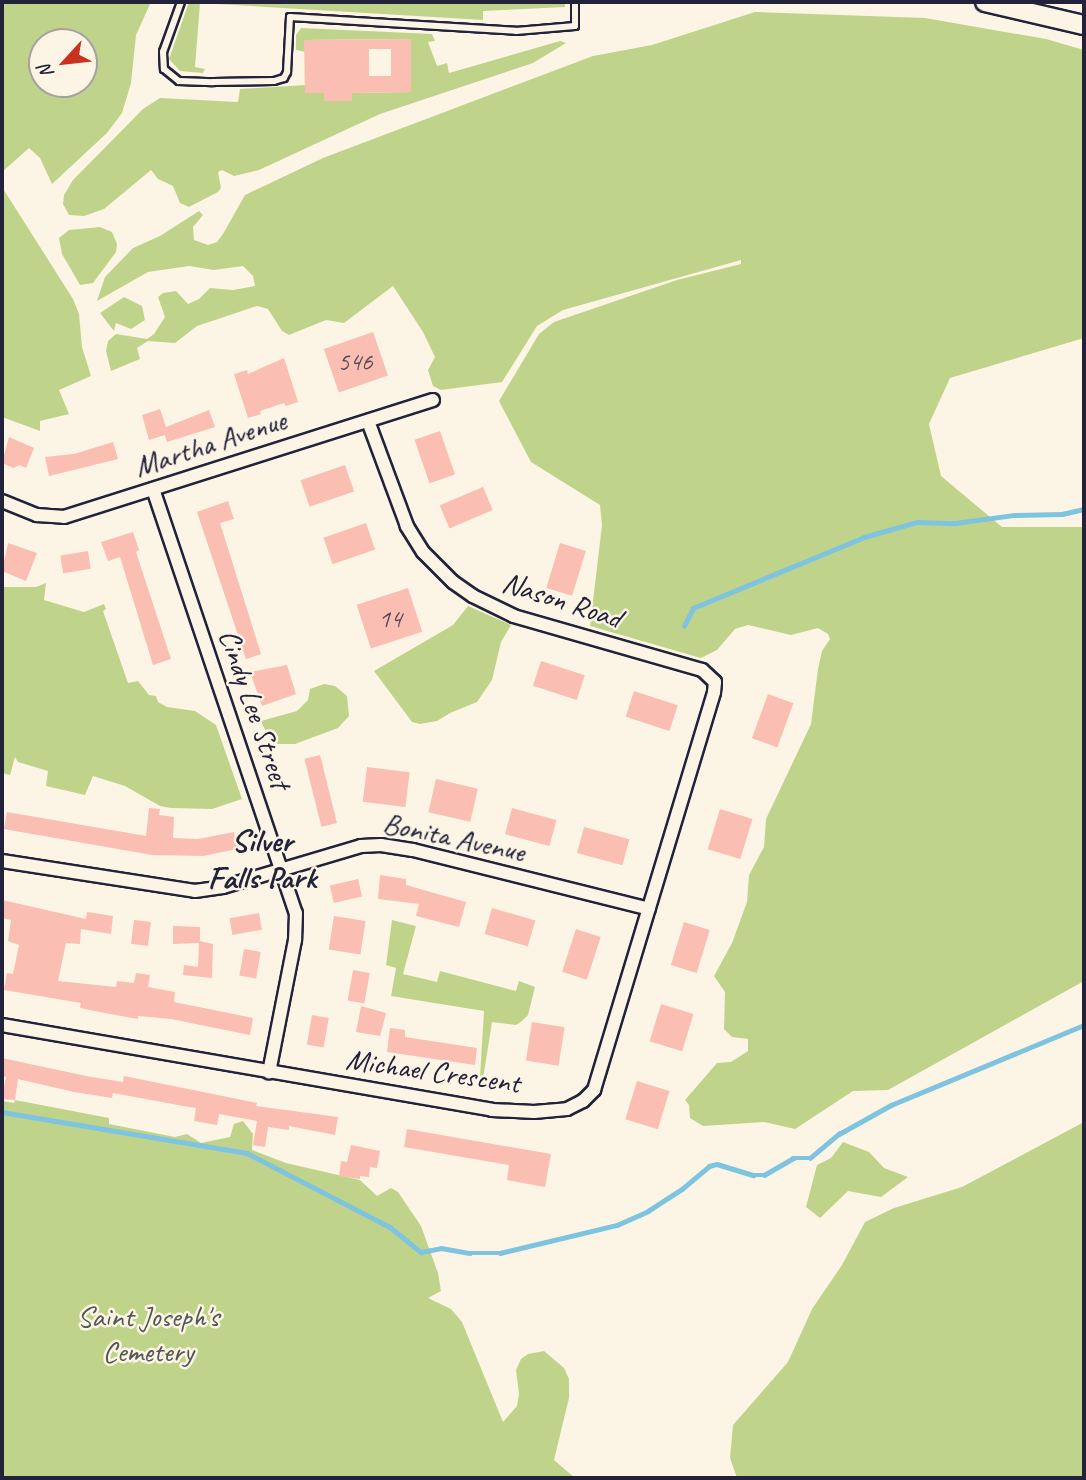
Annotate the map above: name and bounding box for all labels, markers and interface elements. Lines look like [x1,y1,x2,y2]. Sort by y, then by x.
north arrow [28,28,98,98]
text: N [33,61,59,82]
house number: 546 [337,346,373,378]
street label: Martha Avenue [130,402,290,484]
street label: Nason Road [498,564,626,636]
house number: 14 [378,603,402,635]
street label: Cindy Lee Street [211,624,299,794]
street label: Bonita Avenue [380,804,528,870]
district label: Silver Falls Park [207,823,317,898]
street label: Michael Crescent [344,1041,522,1101]
park label: Saint Joseph's Cemetery [77,1298,219,1368]

